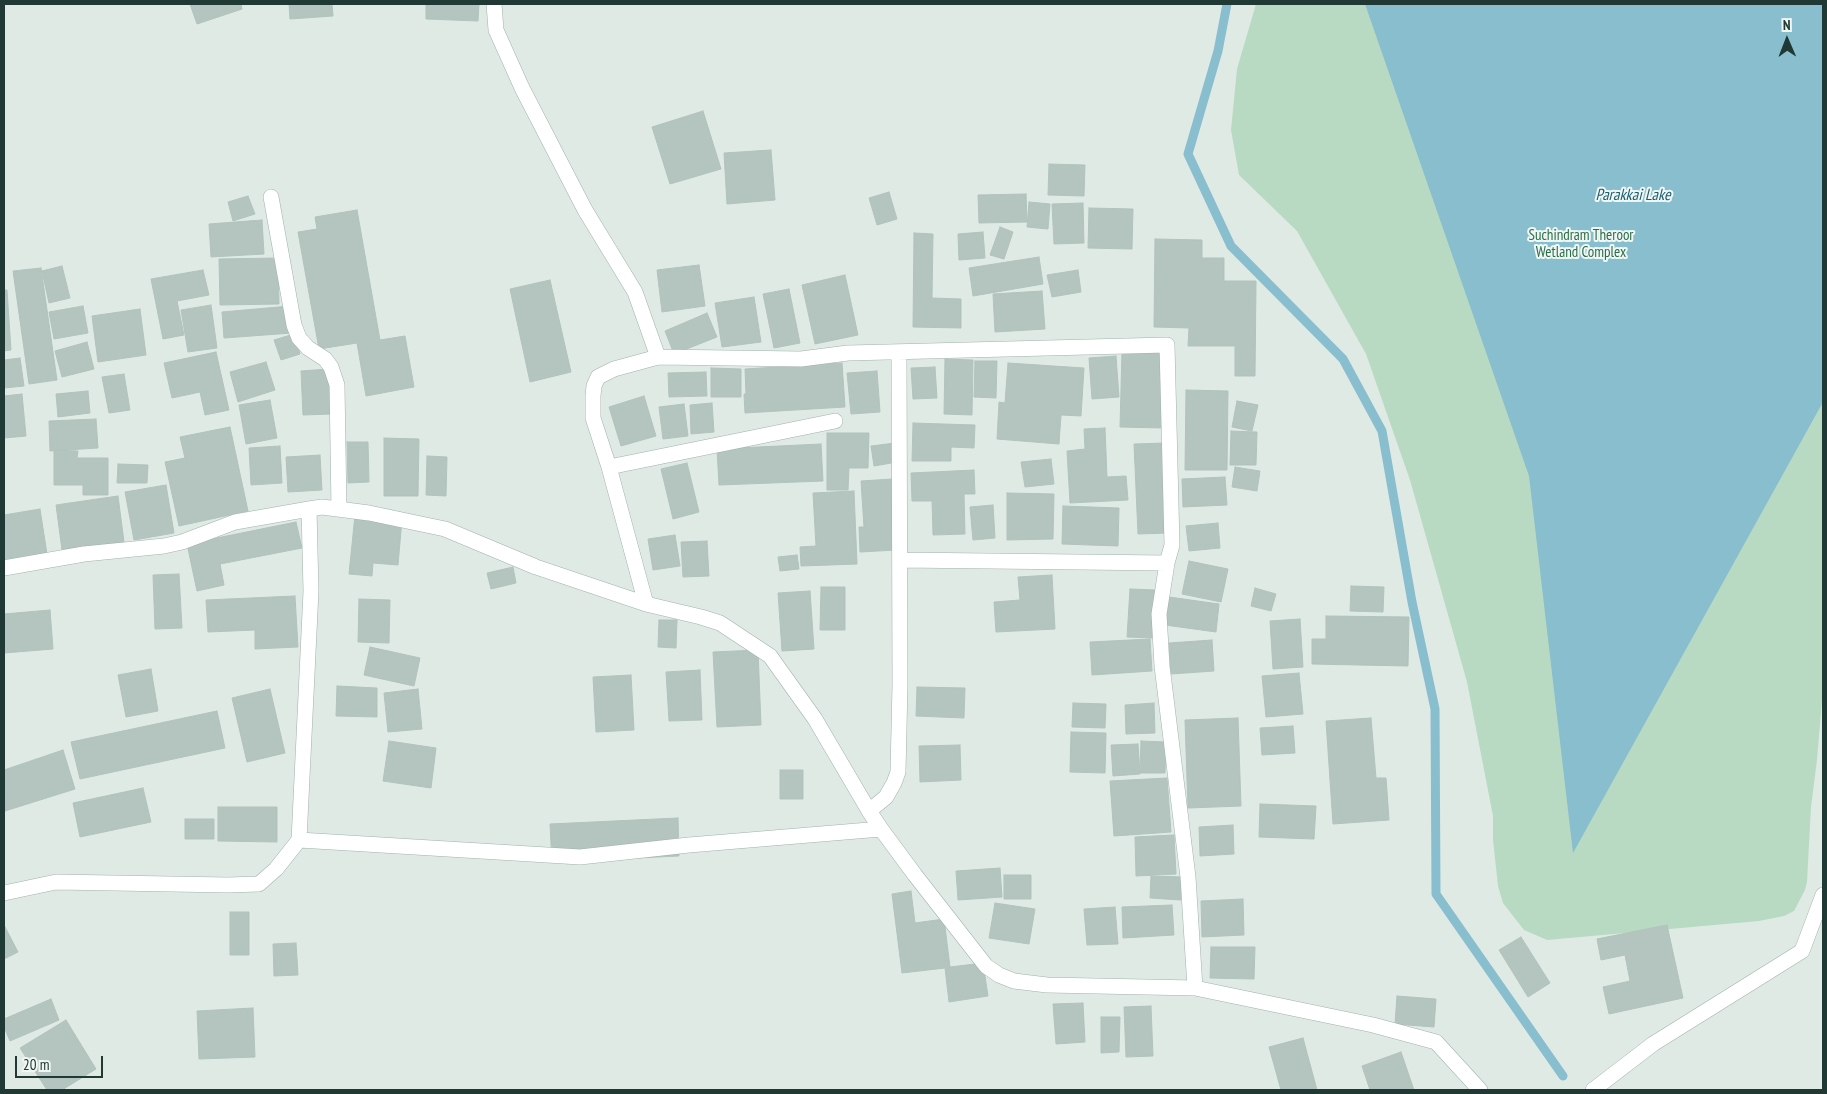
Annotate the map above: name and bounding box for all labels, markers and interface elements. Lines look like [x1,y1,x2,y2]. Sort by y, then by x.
north arrow [1762,15,1812,65]
text: N [1783,16,1791,34]
water label: Parakkai Lake [1595,185,1671,205]
park label: Suchindram Theroor Wetland Complex [1529,227,1633,262]
scale bar [18,1046,105,1078]
text: 20 m [23,1055,49,1074]

